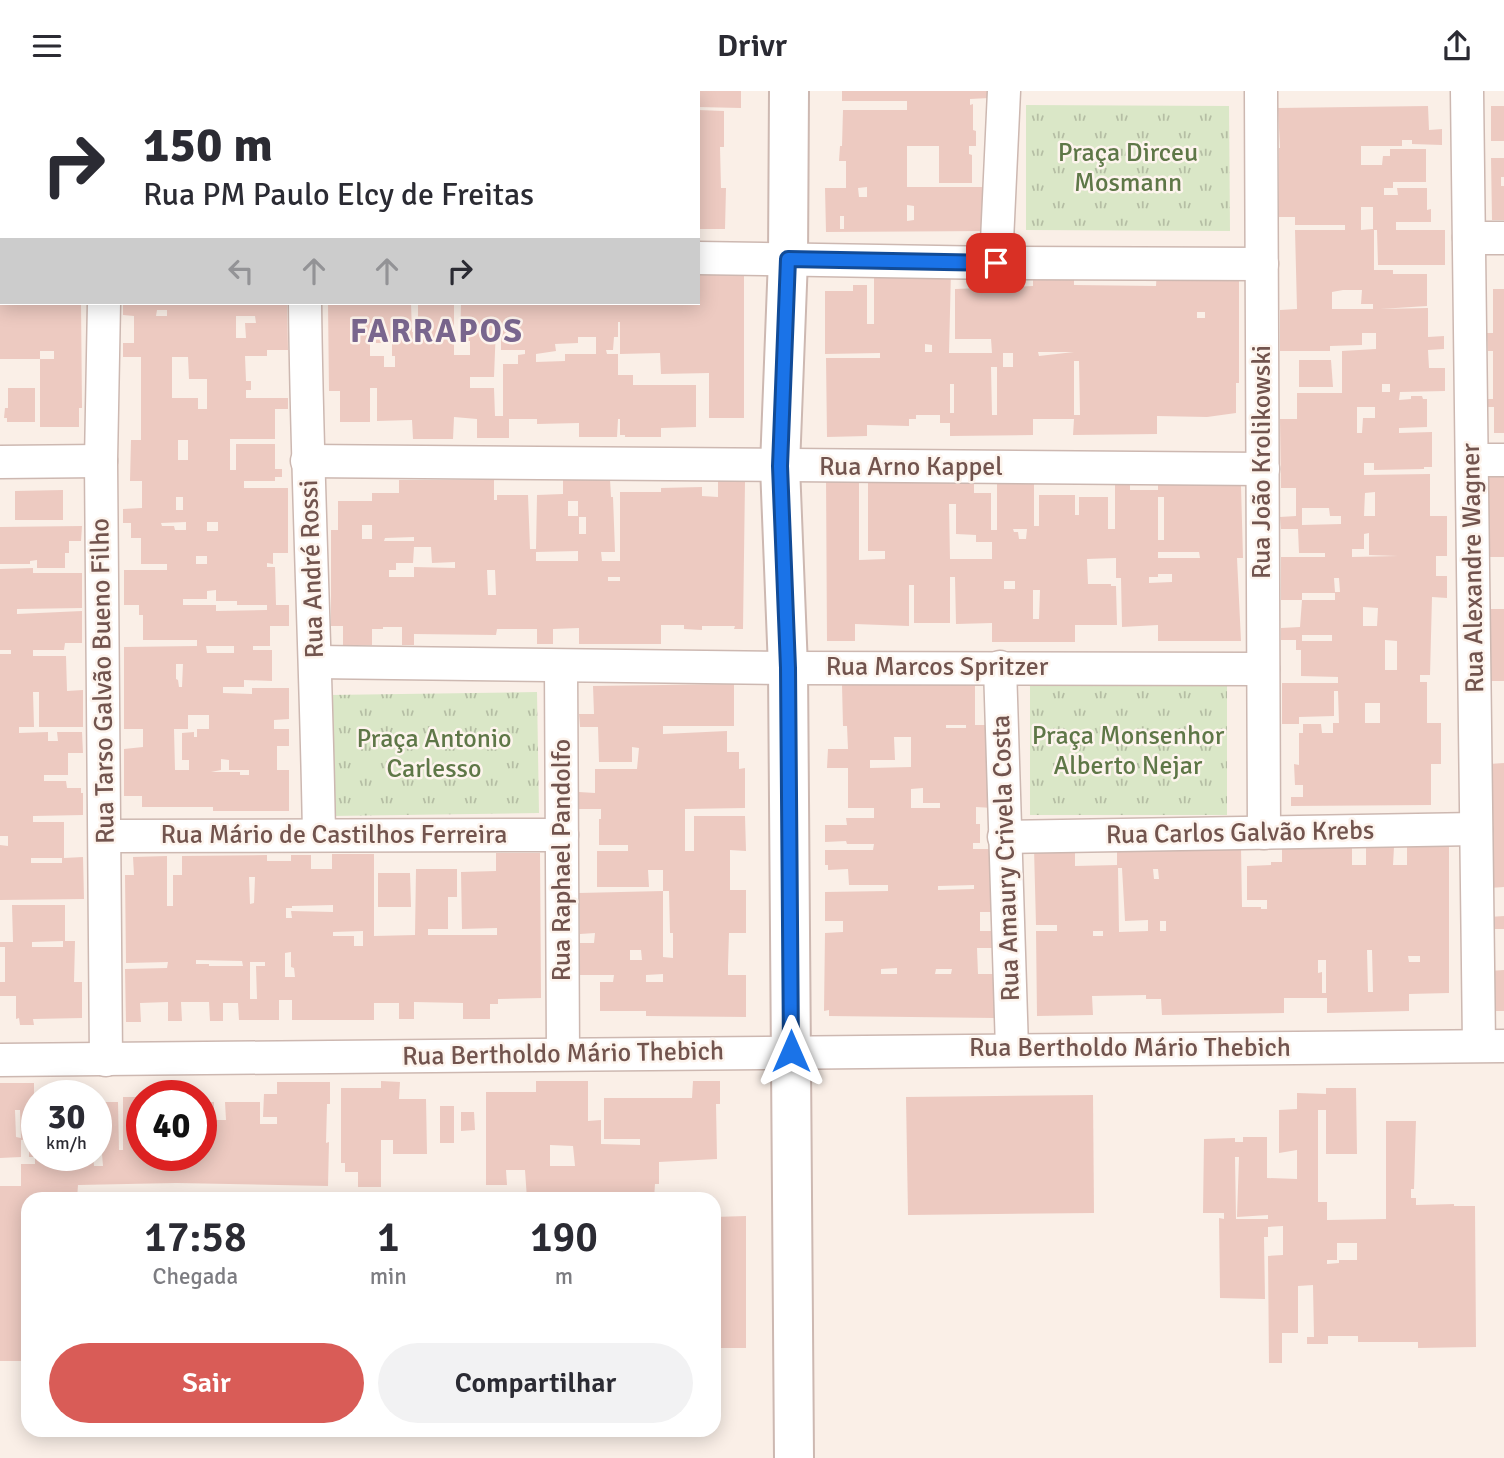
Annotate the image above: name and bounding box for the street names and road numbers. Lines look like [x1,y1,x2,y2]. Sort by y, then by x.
street label: Rua João Krolikowski [1246,345,1278,579]
street label: Rua Alexandre Wagner [1455,442,1491,693]
street label: Rua Arno Kappel [819,451,1003,483]
street label: Rua André Rossi [293,479,331,659]
street label: Rua Tarso Galvão Bueno Filho [84,518,122,844]
street label: Rua Marcos Spritzer [826,651,1049,683]
street label: Rua Amaury Crivela Costa [985,714,1027,1002]
street label: Rua Raphael Pandolfo [546,739,578,981]
street label: Rua Carlos Galvão Krebs [1105,815,1375,851]
street label: Rua Mário de Castilhos Ferreira [160,819,508,851]
street label: Rua Bertholdo Mário Thebich [969,1032,1291,1064]
street label: Rua Bertholdo Mário Thebich [402,1035,724,1073]

